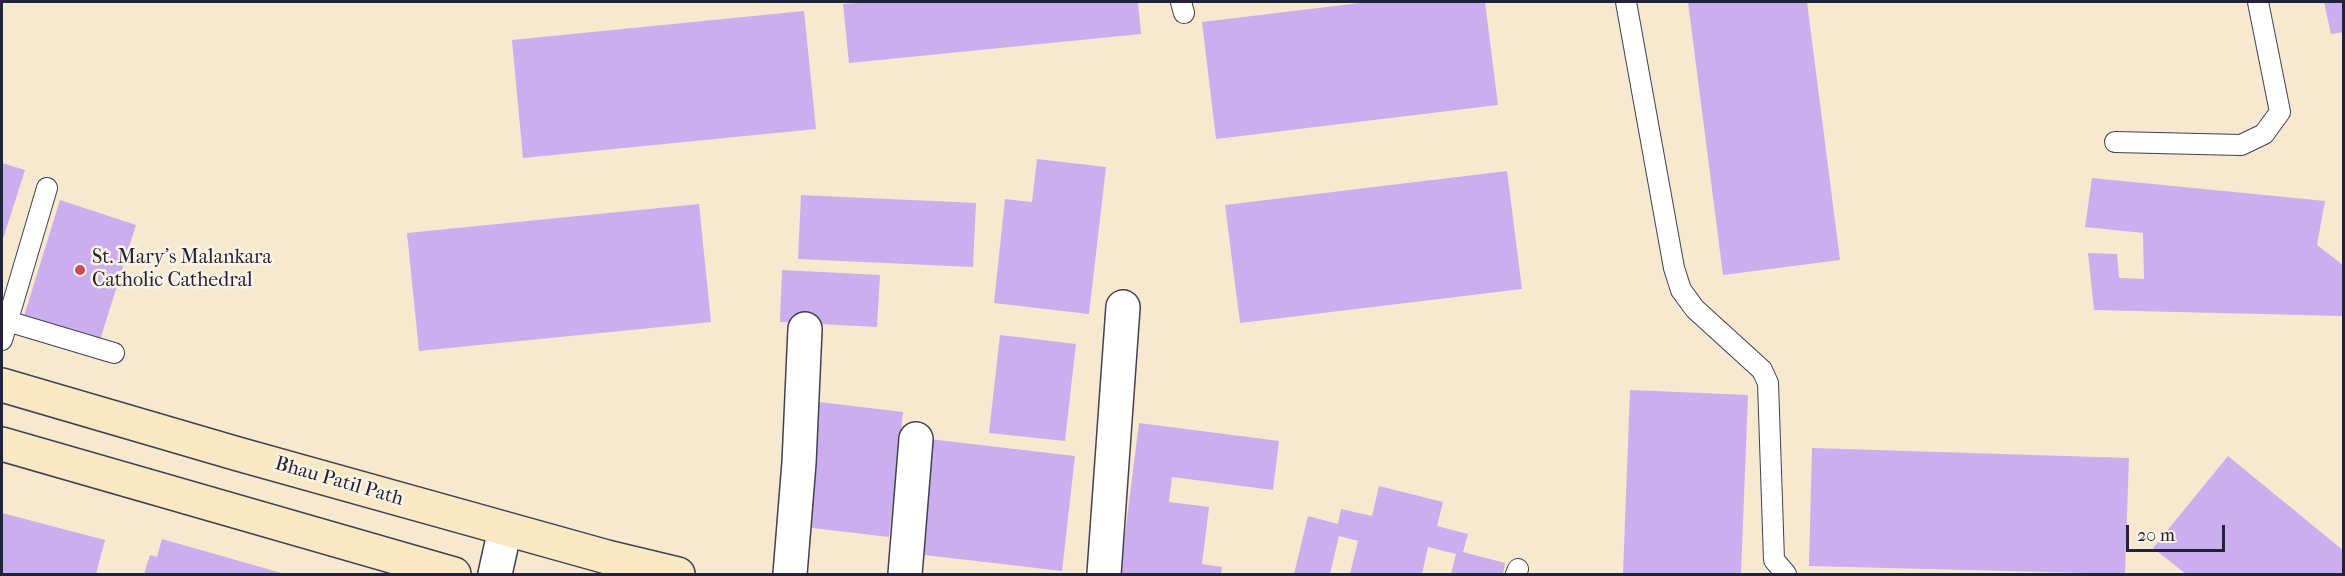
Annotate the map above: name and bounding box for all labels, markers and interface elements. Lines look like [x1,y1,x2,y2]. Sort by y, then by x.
place label: St. Mary's Malankara Catholic Cathedral [92,246,272,293]
marker: St. Mary's Malankara Catholic Cathedral [73,263,87,277]
street label: Bhau Patil Path [272,452,406,512]
scale bar [2129,513,2228,551]
text: 20 m [2137,525,2175,546]

